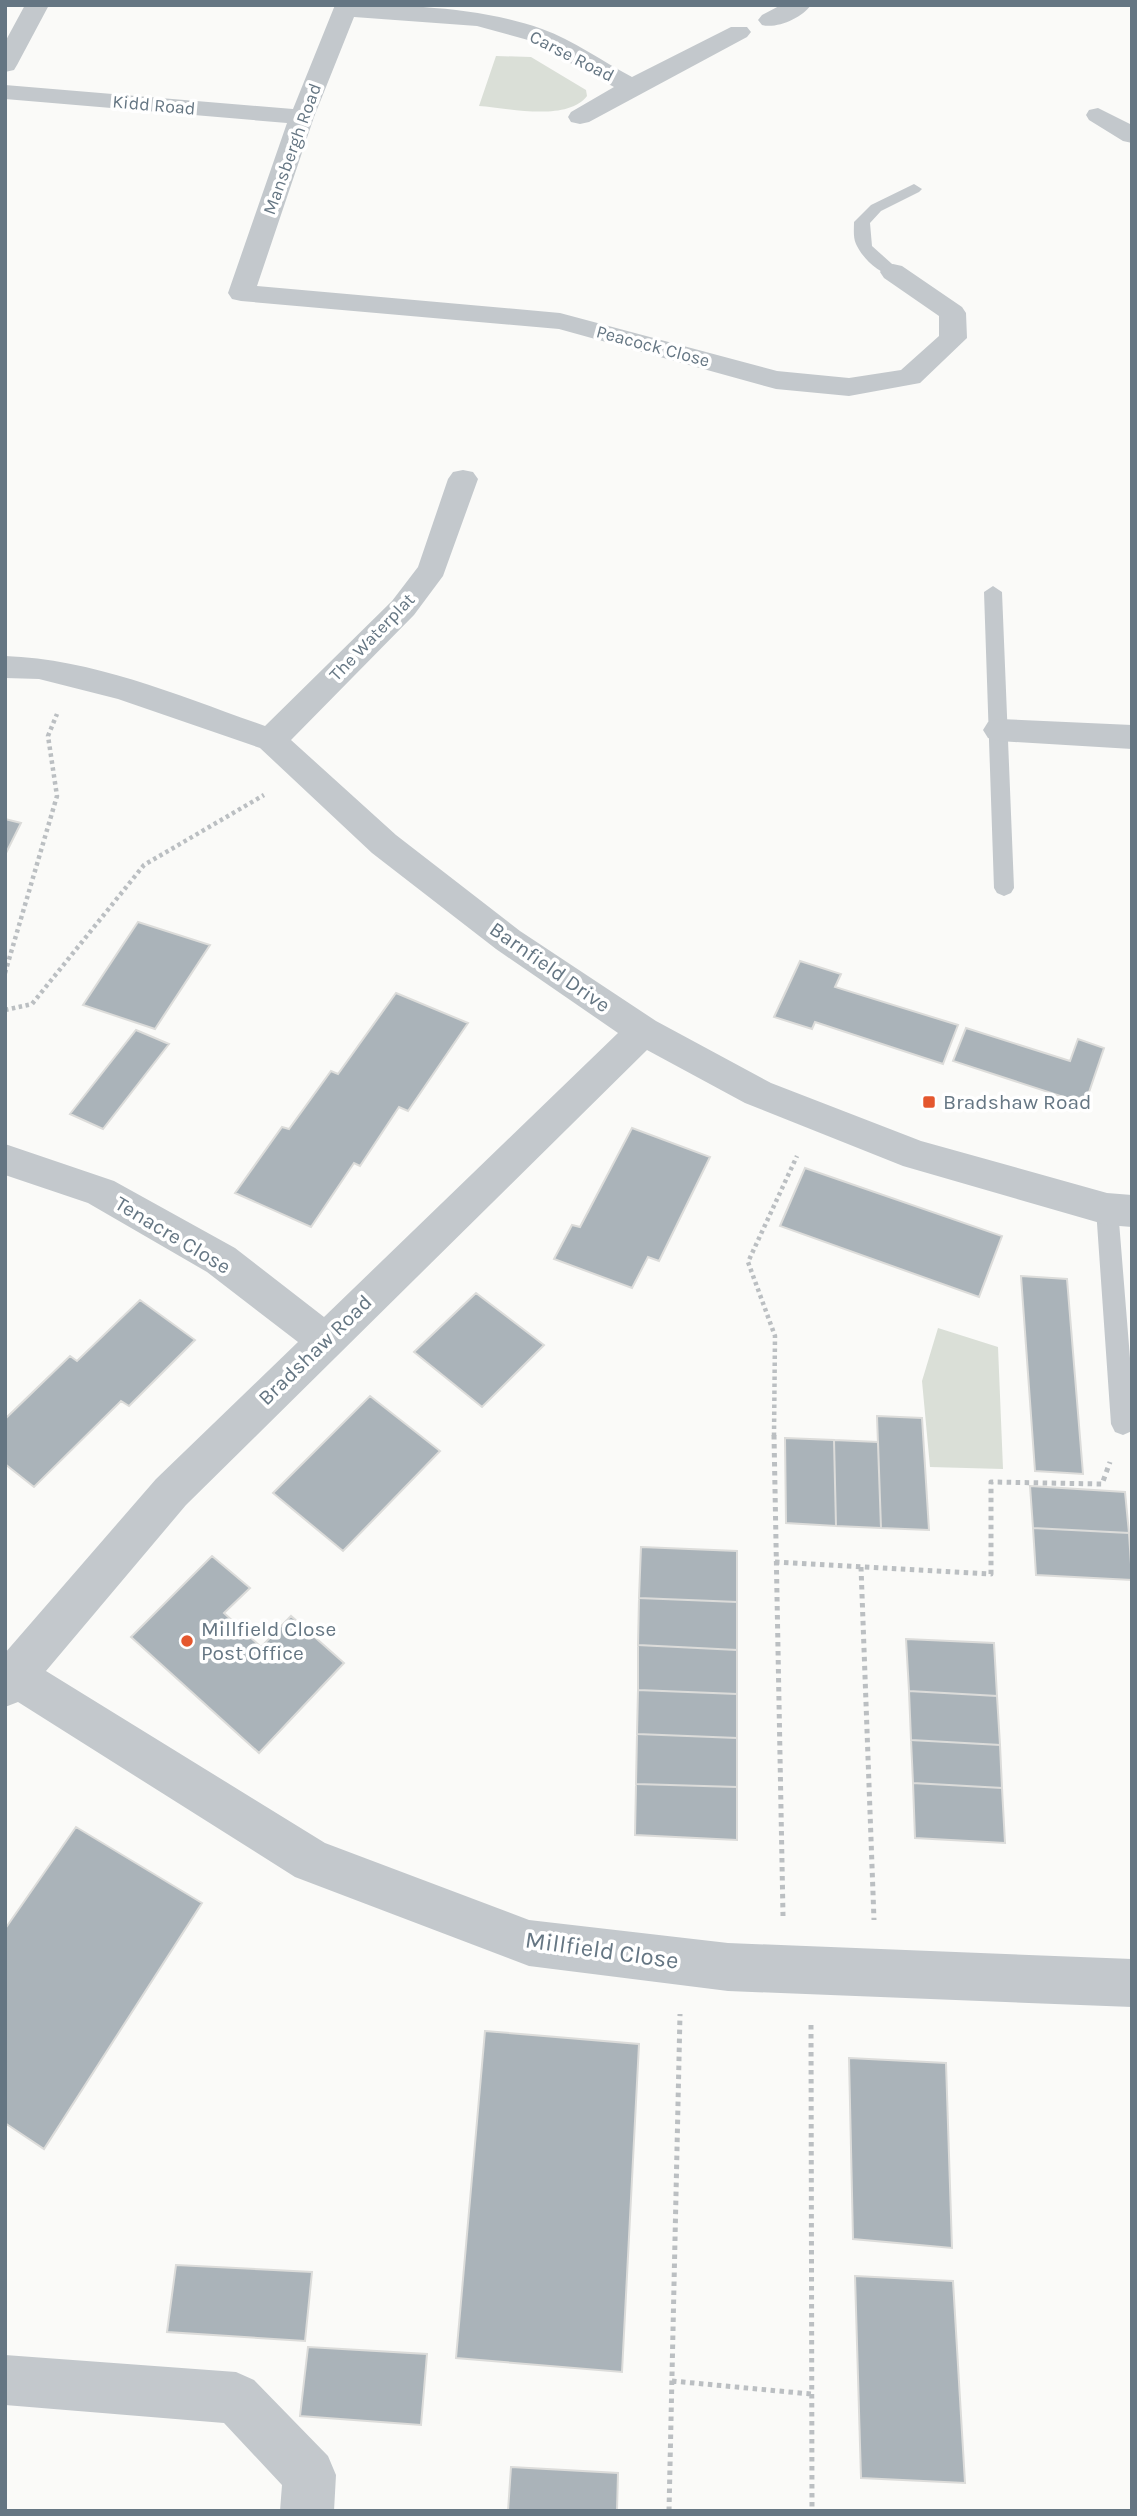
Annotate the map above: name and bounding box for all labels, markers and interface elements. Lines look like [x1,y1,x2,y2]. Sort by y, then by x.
street label: Carse Road [526,25,618,87]
street label: Mansbergh Road [258,80,326,218]
street label: Kidd Road [112,90,196,120]
street label: Peacock Close [594,320,712,372]
street label: The Waterplat [325,588,420,685]
street label: Barnfield Drive [485,917,615,1017]
place label: Bradshaw Road [943,1090,1091,1114]
marker: Bradshaw Road [921,1094,937,1110]
street label: Tenacre Close [111,1191,235,1279]
street label: Bradshaw Road [253,1290,377,1410]
place label: Millfield Close Post Office [201,1617,336,1665]
marker: Millfield Close Post Office [179,1633,195,1649]
street label: Millfield Close [523,1925,681,1975]

